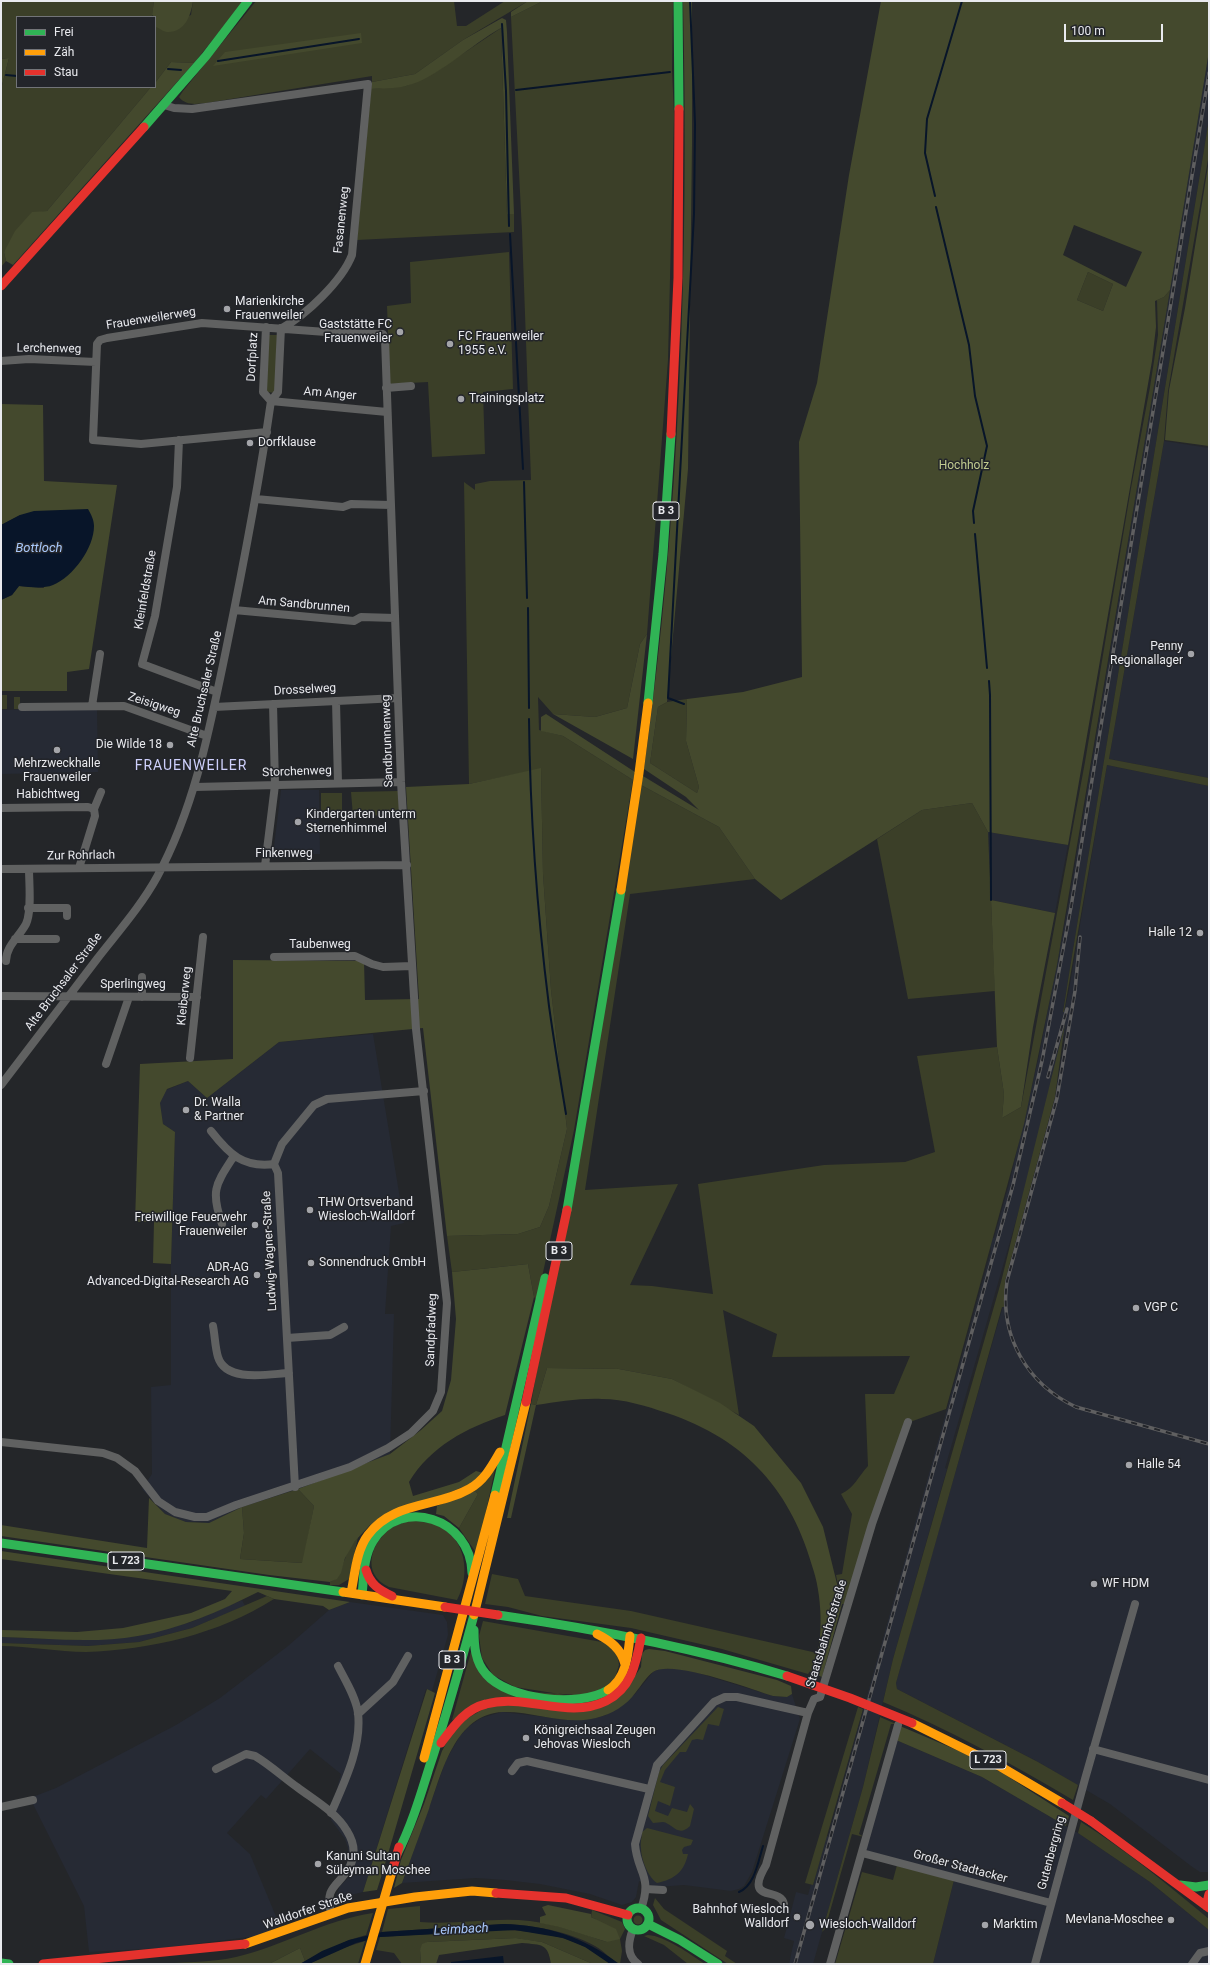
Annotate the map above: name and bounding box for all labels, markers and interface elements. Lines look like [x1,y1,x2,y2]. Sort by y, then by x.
legend [16,16,156,88]
scale bar [1066,16,1165,42]
text: 100 m [1071,24,1105,38]
text: Frei [54,25,74,39]
text: Zäh [54,45,74,59]
text: Stau [54,65,78,79]
street label: Fasanenweg [331,186,353,254]
place label: Marienkirche Frauenweiler [235,295,304,323]
marker: Marienkirche Frauenweiler [222,304,232,314]
street label: Frauenweilerweg [105,305,197,333]
place label: Gaststätte FC Frauenweiler [319,318,392,346]
marker: Gaststätte FC Frauenweiler [395,327,405,337]
place label: FC Frauenweiler 1955 e.V. [458,330,544,358]
street label: Dorfplatz [245,332,261,382]
marker: FC Frauenweiler 1955 e.V. [445,339,455,349]
street label: Lerchenweg [16,341,82,357]
street label: Am Anger [303,385,357,403]
place label: Trainingsplatz [469,392,544,406]
marker: Trainingsplatz [456,394,466,404]
place label: Dorfklause [258,436,316,450]
marker: Dorfklause [245,438,255,448]
park label: Hochholz [939,459,989,473]
road number: B 3 [653,502,679,520]
water label: Bottloch [15,541,63,557]
street label: Kleinfeldstraße [132,549,160,631]
street label: Am Sandbrunnen [258,594,350,616]
street label: Alte Bruchsaler Straße [185,629,225,749]
place label: Penny Regionallager [1110,640,1183,668]
marker: Penny Regionallager [1186,649,1196,659]
street label: Drosselweg [273,681,337,699]
street label: Zeisigweg [126,690,182,720]
street label: Sandbrunnenweg [379,694,397,788]
place label: Die Wilde 18 [96,738,162,752]
marker: Die Wilde 18 [165,740,175,750]
marker: Mehrzweckhalle Frauenweiler [52,745,62,755]
place label: Mehrzweckhalle Frauenweiler [14,757,100,785]
district label: FRAUENWEILER [135,758,247,774]
street label: Storchenweg [262,764,332,780]
street label: Habichtweg [16,788,80,802]
place label: Kindergarten unterm Sternenhimmel [306,808,416,836]
marker: Kindergarten unterm Sternenhimmel [293,817,303,827]
street label: Finkenweg [255,847,313,861]
street label: Zur Rohrlach [47,848,115,864]
place label: Halle 12 [1148,926,1192,940]
marker: Halle 12 [1195,928,1205,938]
street label: Alte Bruchsaler Straße [22,930,106,1034]
street label: Taubenweg [289,938,351,952]
street label: Kleiberweg [175,966,195,1026]
street label: Sperlingweg [100,978,166,992]
place label: Dr. Walla & Partner [194,1096,244,1124]
marker: Dr. Walla & Partner [181,1105,191,1115]
street label: Ludwig-Wagner-Straße [260,1190,280,1312]
place label: THW Ortsverband Wiesloch-Walldorf [318,1196,415,1224]
marker: THW Ortsverband Wiesloch-Walldorf [305,1205,315,1215]
place label: Freiwillige Feuerwehr Frauenweiler [134,1211,247,1239]
marker: Freiwillige Feuerwehr Frauenweiler [250,1220,260,1230]
road number: B 3 [546,1242,572,1260]
place label: Sonnendruck GmbH [319,1256,426,1270]
marker: Sonnendruck GmbH [306,1258,316,1268]
place label: ADR-AG Advanced-Digital-Research AG [87,1261,249,1289]
marker: ADR-AG Advanced-Digital-Research AG [252,1270,262,1280]
street label: Sandpfadweg [424,1293,440,1367]
place label: VGP C [1144,1301,1178,1315]
marker: VGP C [1131,1303,1141,1313]
place label: Halle 54 [1137,1458,1181,1472]
marker: Halle 54 [1124,1460,1134,1470]
road number: L 723 [108,1552,144,1570]
place label: WF HDM [1102,1577,1149,1591]
street label: Staatsbahnhofstraße [804,1578,850,1690]
marker: WF HDM [1089,1579,1099,1589]
road number: B 3 [439,1651,465,1669]
place label: Königreichsaal Zeugen Jehovas Wiesloch [534,1724,656,1752]
marker: Königreichsaal Zeugen Jehovas Wiesloch [521,1733,531,1743]
road number: L 723 [970,1751,1006,1769]
street label: Gutenbergring [1035,1815,1069,1891]
street label: Großer Stadtacker [911,1847,1009,1887]
place label: Kanuni Sultan Süleyman Moschee [326,1850,430,1878]
marker: Kanuni Sultan Süleyman Moschee [313,1859,323,1869]
street label: Walldorfer Straße [262,1889,354,1933]
place label: Bahnhof Wiesloch Walldorf [692,1903,789,1931]
marker: Bahnhof Wiesloch Walldorf [792,1912,802,1922]
place label: Mevlana-Moschee [1065,1913,1163,1927]
marker: Mevlana-Moschee [1166,1915,1176,1925]
place label: Wiesloch-Walldorf [819,1918,916,1932]
place label: Marktim [993,1918,1038,1932]
marker: Wiesloch-Walldorf [804,1919,816,1931]
marker: Marktim [980,1920,990,1930]
water label: Leimbach [433,1921,489,1939]

